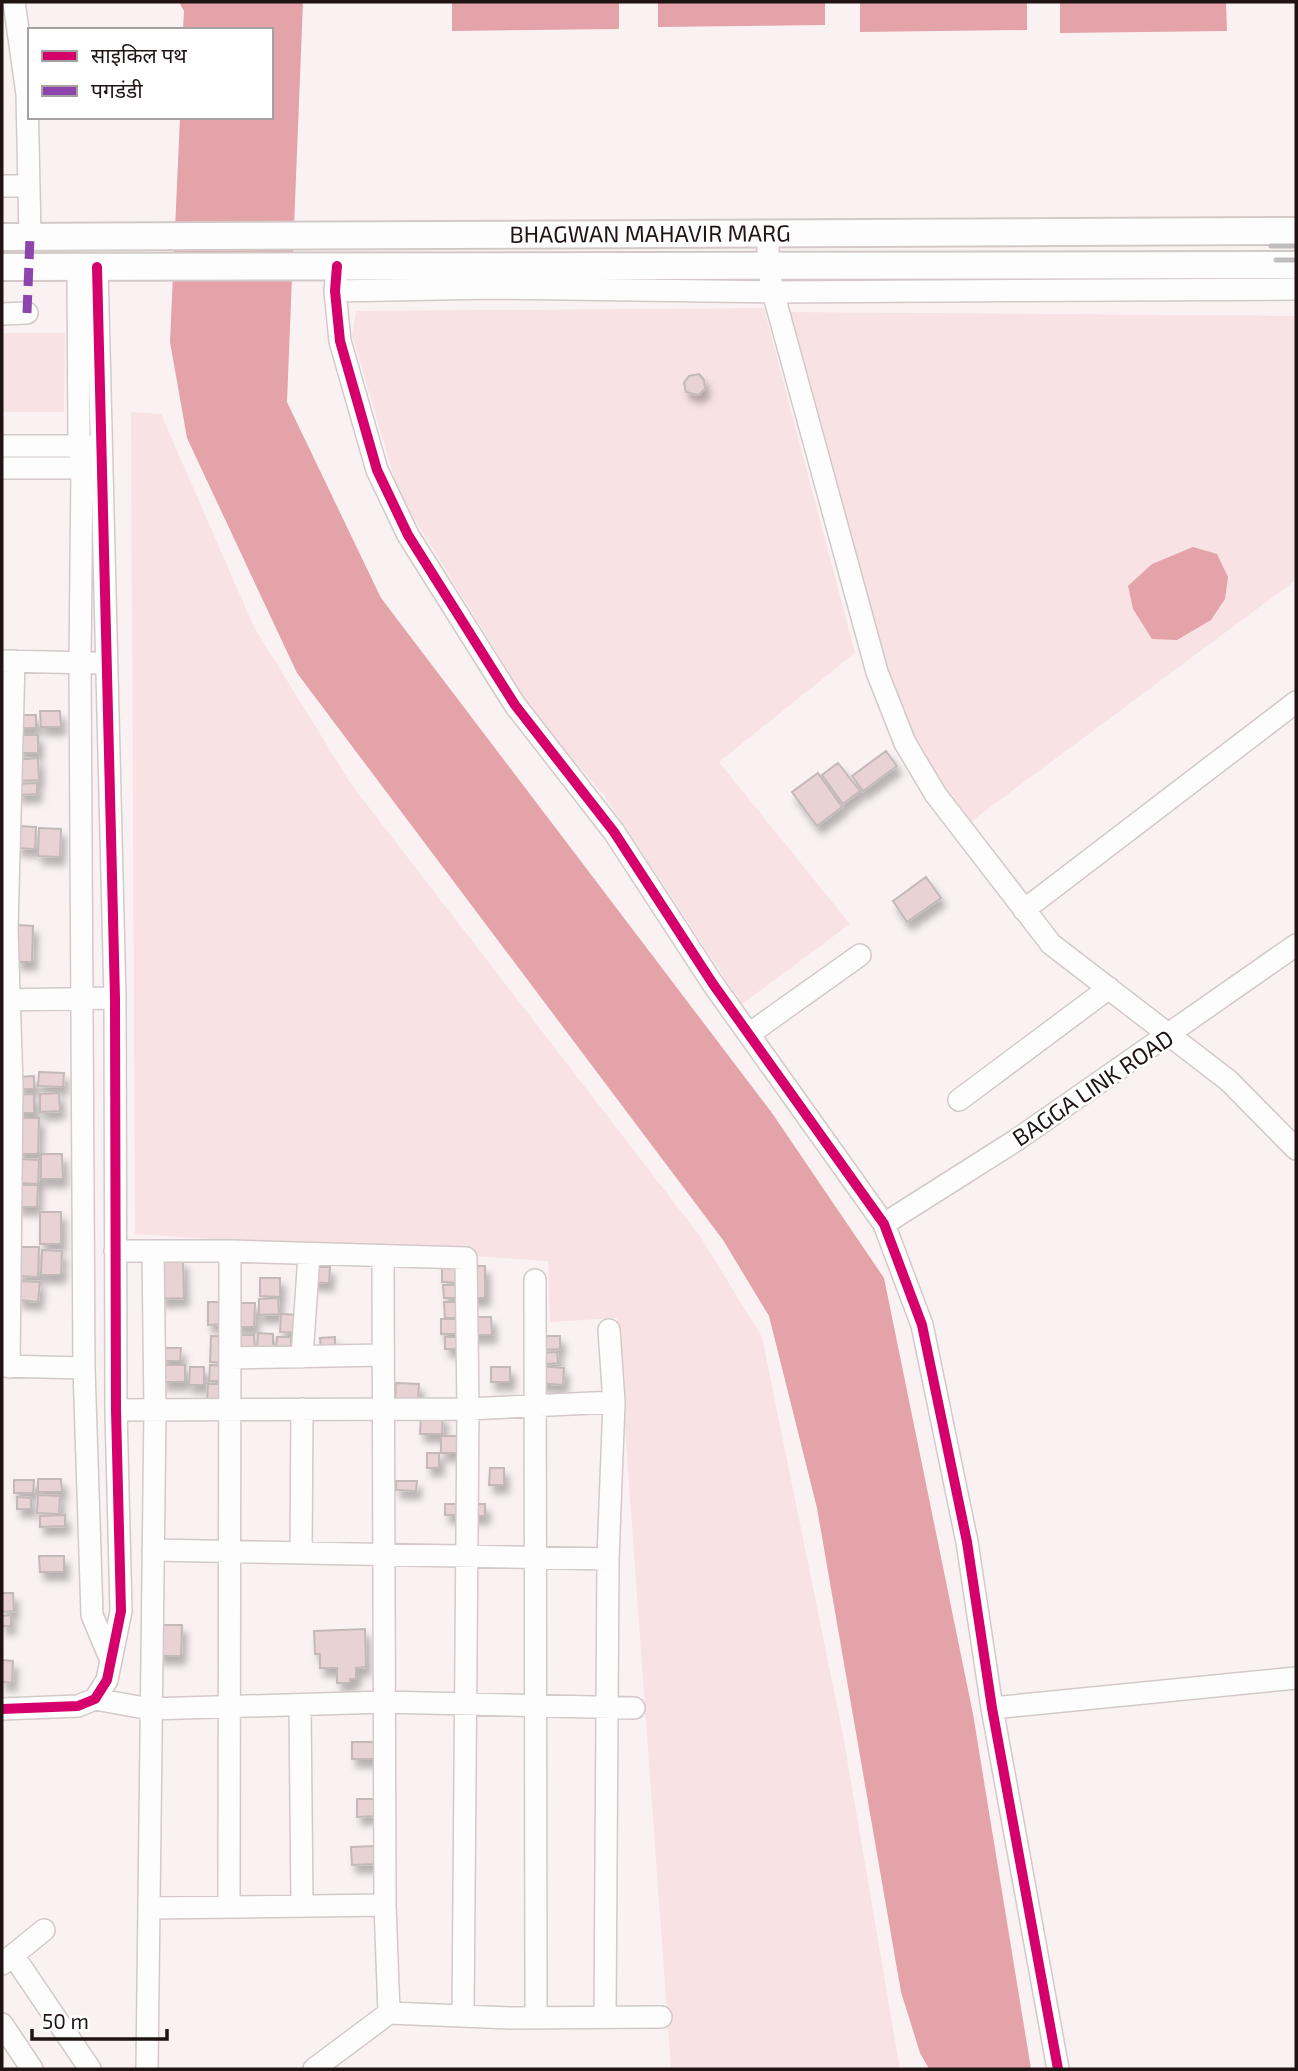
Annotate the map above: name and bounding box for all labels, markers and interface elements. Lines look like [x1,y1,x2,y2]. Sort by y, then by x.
legend [28,28,273,119]
text: साइकिल पथ [91,42,187,67]
text: पगडंडी [91,77,143,102]
street label: BHAGWAN MAHAVIR MARG [509,218,791,248]
street label: BAGGA LINK ROAD [1007,1023,1178,1151]
scale bar [32,1997,166,2041]
text: 50 m [42,2008,89,2033]

